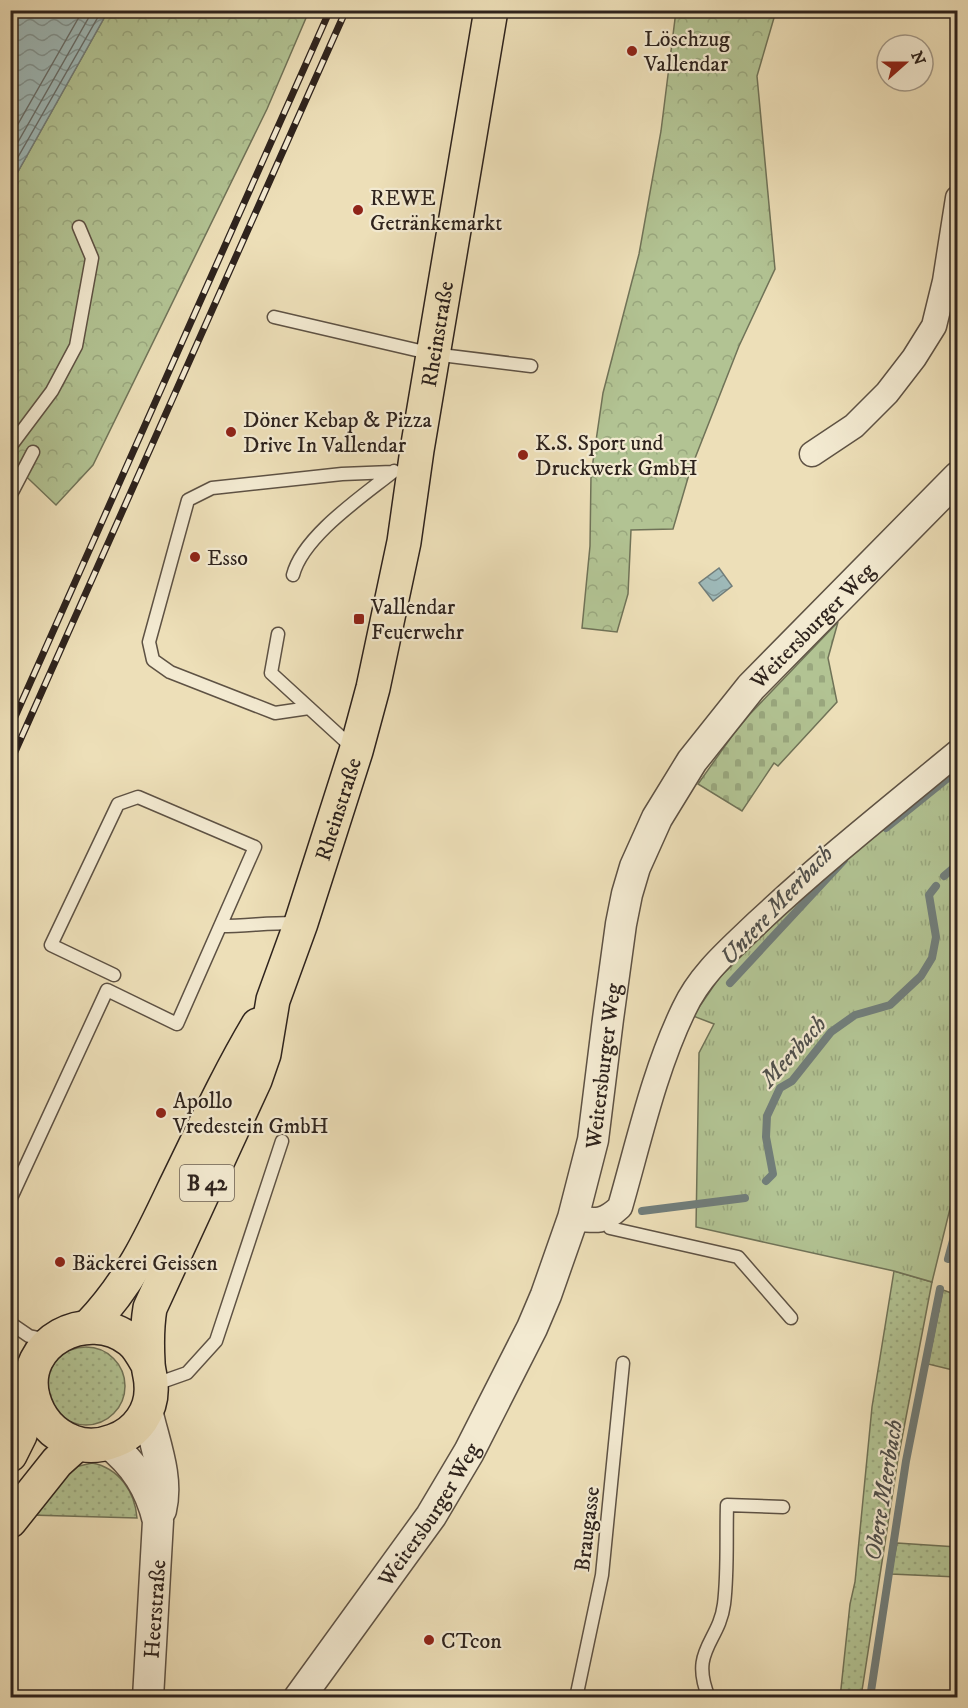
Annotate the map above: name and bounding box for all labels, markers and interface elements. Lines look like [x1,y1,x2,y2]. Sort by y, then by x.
place label: Löschzug Vallendar [643,26,730,78]
north arrow [875,33,935,93]
marker: Löschzug Vallendar [625,44,639,58]
text: N [906,48,930,68]
place label: REWE Getränkemarkt [370,185,502,237]
marker: REWE Getränkemarkt [351,203,365,217]
street label: Rheinstraße [416,279,460,389]
place label: Döner Kebap & Pizza Drive In Vallendar [243,407,432,459]
marker: Döner Kebap & Pizza Drive In Vallendar [224,425,238,439]
place label: K.S. Sport und Druckwerk GmbH [535,430,698,482]
marker: K.S. Sport und Druckwerk GmbH [516,448,530,462]
place label: Esso [207,545,248,572]
marker: Esso [188,550,202,564]
street label: Weitersburger Weg [744,557,881,696]
place label: Vallendar Feuerwehr [370,594,465,646]
marker: Vallendar Feuerwehr [352,612,366,626]
street label: Rheinstraße [310,755,368,864]
water label: Untere Meerbach [714,839,840,972]
street label: Weitersburger Weg [580,982,628,1151]
water label: Meerbach [753,1010,834,1095]
place label: Apollo Vredestein GmbH [172,1088,329,1140]
marker: Apollo Vredestein GmbH [154,1106,168,1120]
road number: B 42 [180,1165,234,1201]
place label: Bäckerei Geissen [72,1250,218,1277]
marker: Bäckerei Geissen [53,1255,67,1269]
water label: Obere Meerbach [858,1417,910,1563]
street label: Weitersburger Weg [372,1438,487,1593]
street label: Braugasse [569,1485,606,1573]
street label: Heerstraße [139,1559,172,1659]
place label: CTcon [441,1628,502,1655]
marker: CTcon [422,1633,436,1647]

